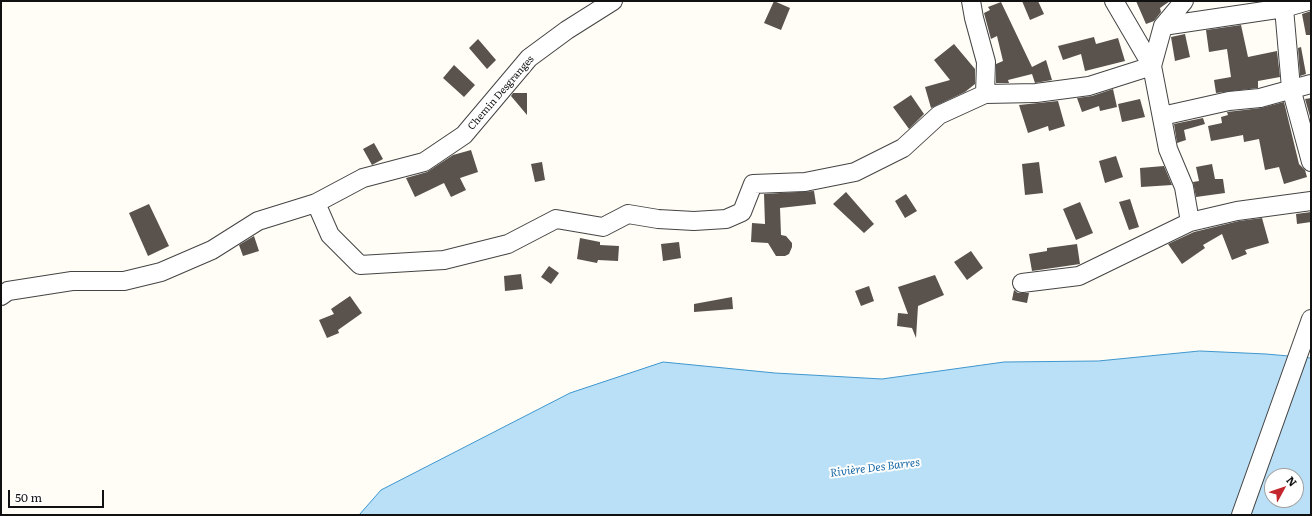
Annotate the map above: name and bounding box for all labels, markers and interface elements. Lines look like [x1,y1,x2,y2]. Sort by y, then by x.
street label: Chemin Desgranges [465,53,537,133]
water label: Rivière Des Barres [829,456,921,480]
north arrow [1264,468,1304,508]
text: N [1283,472,1302,490]
scale bar [10,482,106,508]
text: 50 m [15,488,42,506]

